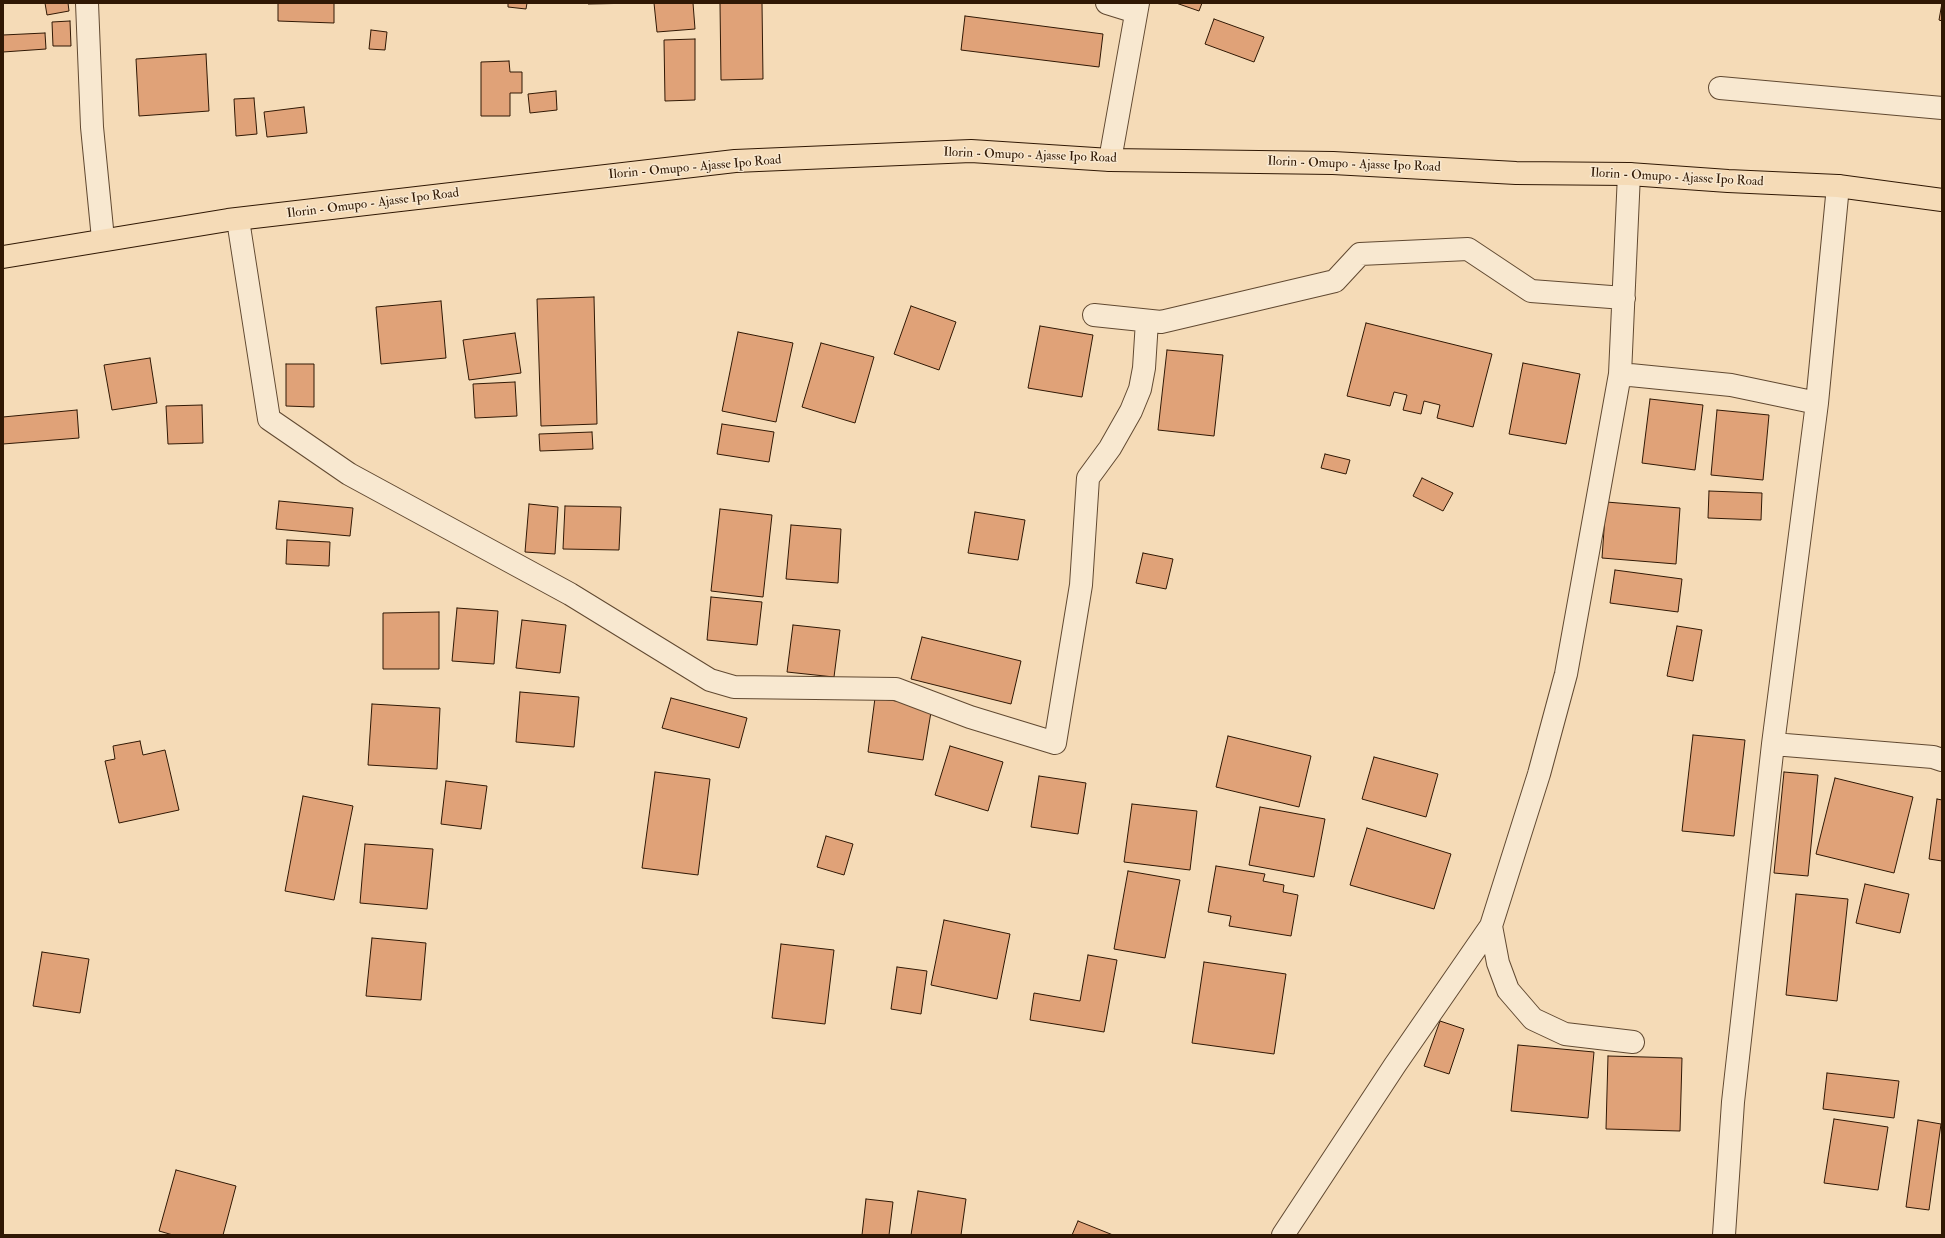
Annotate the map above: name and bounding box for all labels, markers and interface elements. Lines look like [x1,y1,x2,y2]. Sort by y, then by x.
street label: Ilorin - Omupo - Ajasse Ipo Road [943,145,1117,167]
street label: Ilorin - Omupo - Ajasse Ipo Road [608,153,782,183]
street label: Ilorin - Omupo - Ajasse Ipo Road [1267,154,1441,176]
street label: Ilorin - Omupo - Ajasse Ipo Road [1590,166,1764,190]
street label: Ilorin - Omupo - Ajasse Ipo Road [286,186,460,222]

